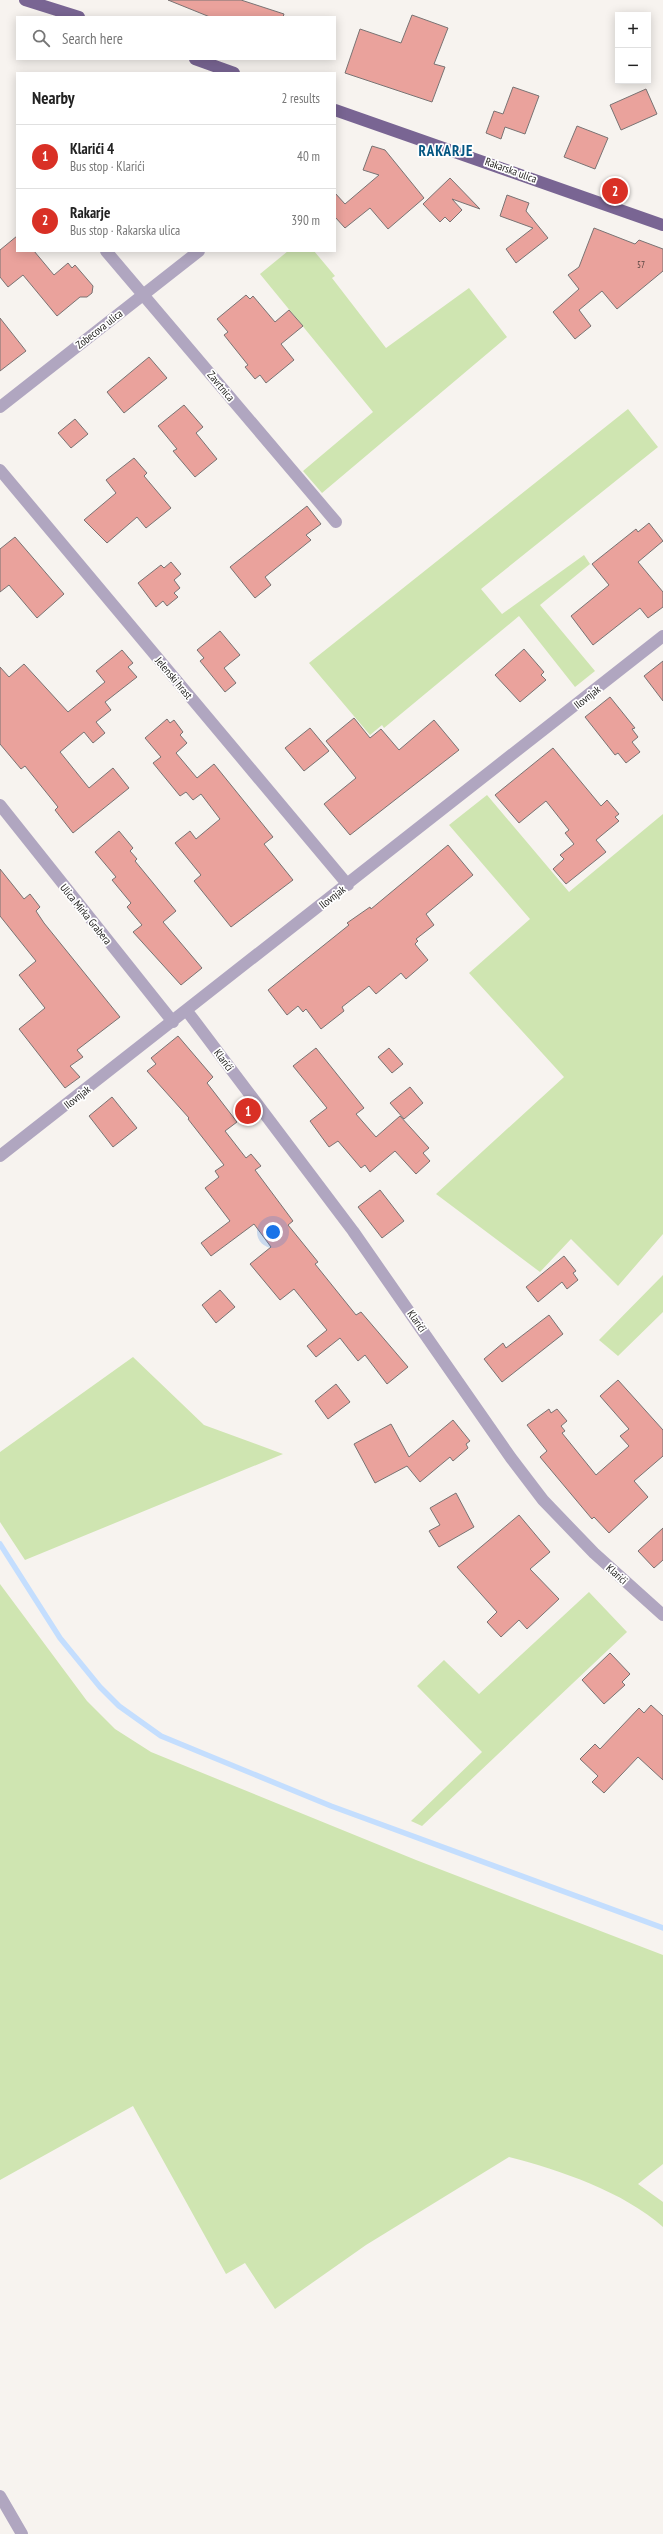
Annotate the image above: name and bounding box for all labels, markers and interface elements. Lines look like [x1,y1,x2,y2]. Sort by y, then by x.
map controls [615,12,651,84]
button: + [615,12,651,48]
search box [16,16,336,60]
icon: search [30,27,52,49]
text: Search here [62,29,123,48]
button: − [615,48,651,84]
text: Nearby [32,87,75,109]
text: 2 results [281,90,320,107]
text: Klarići 4 [70,139,114,158]
district label: RAKARJE [419,141,473,160]
text: 1 [42,148,48,165]
text: 40 m [297,148,320,165]
street label: Rakarska ulica [483,154,539,186]
text: Bus stop · Klarići [70,158,145,175]
pin: 2 [602,176,628,206]
text: Rakarje [70,203,110,222]
text: 2 [42,212,48,229]
text: 390 m [291,212,320,229]
text: Bus stop · Rakarska ulica [70,222,180,239]
house number: 57 [637,259,645,270]
street label: Zobecova ulica [73,306,125,352]
street label: Zavrtnica [204,368,238,404]
street label: Jelenski hrast [152,653,196,702]
street label: Ilovnjak [571,682,604,712]
street label: Ulica Mirka Grabera [57,881,115,947]
street label: Ilovnjak [316,882,349,912]
street label: Klarići [211,1046,237,1074]
street label: Ilovnjak [61,1082,94,1112]
pin: 1 [235,1096,261,1126]
your location [263,1222,283,1242]
street label: Klarići [404,1307,430,1335]
street label: Klarići [603,1561,631,1587]

